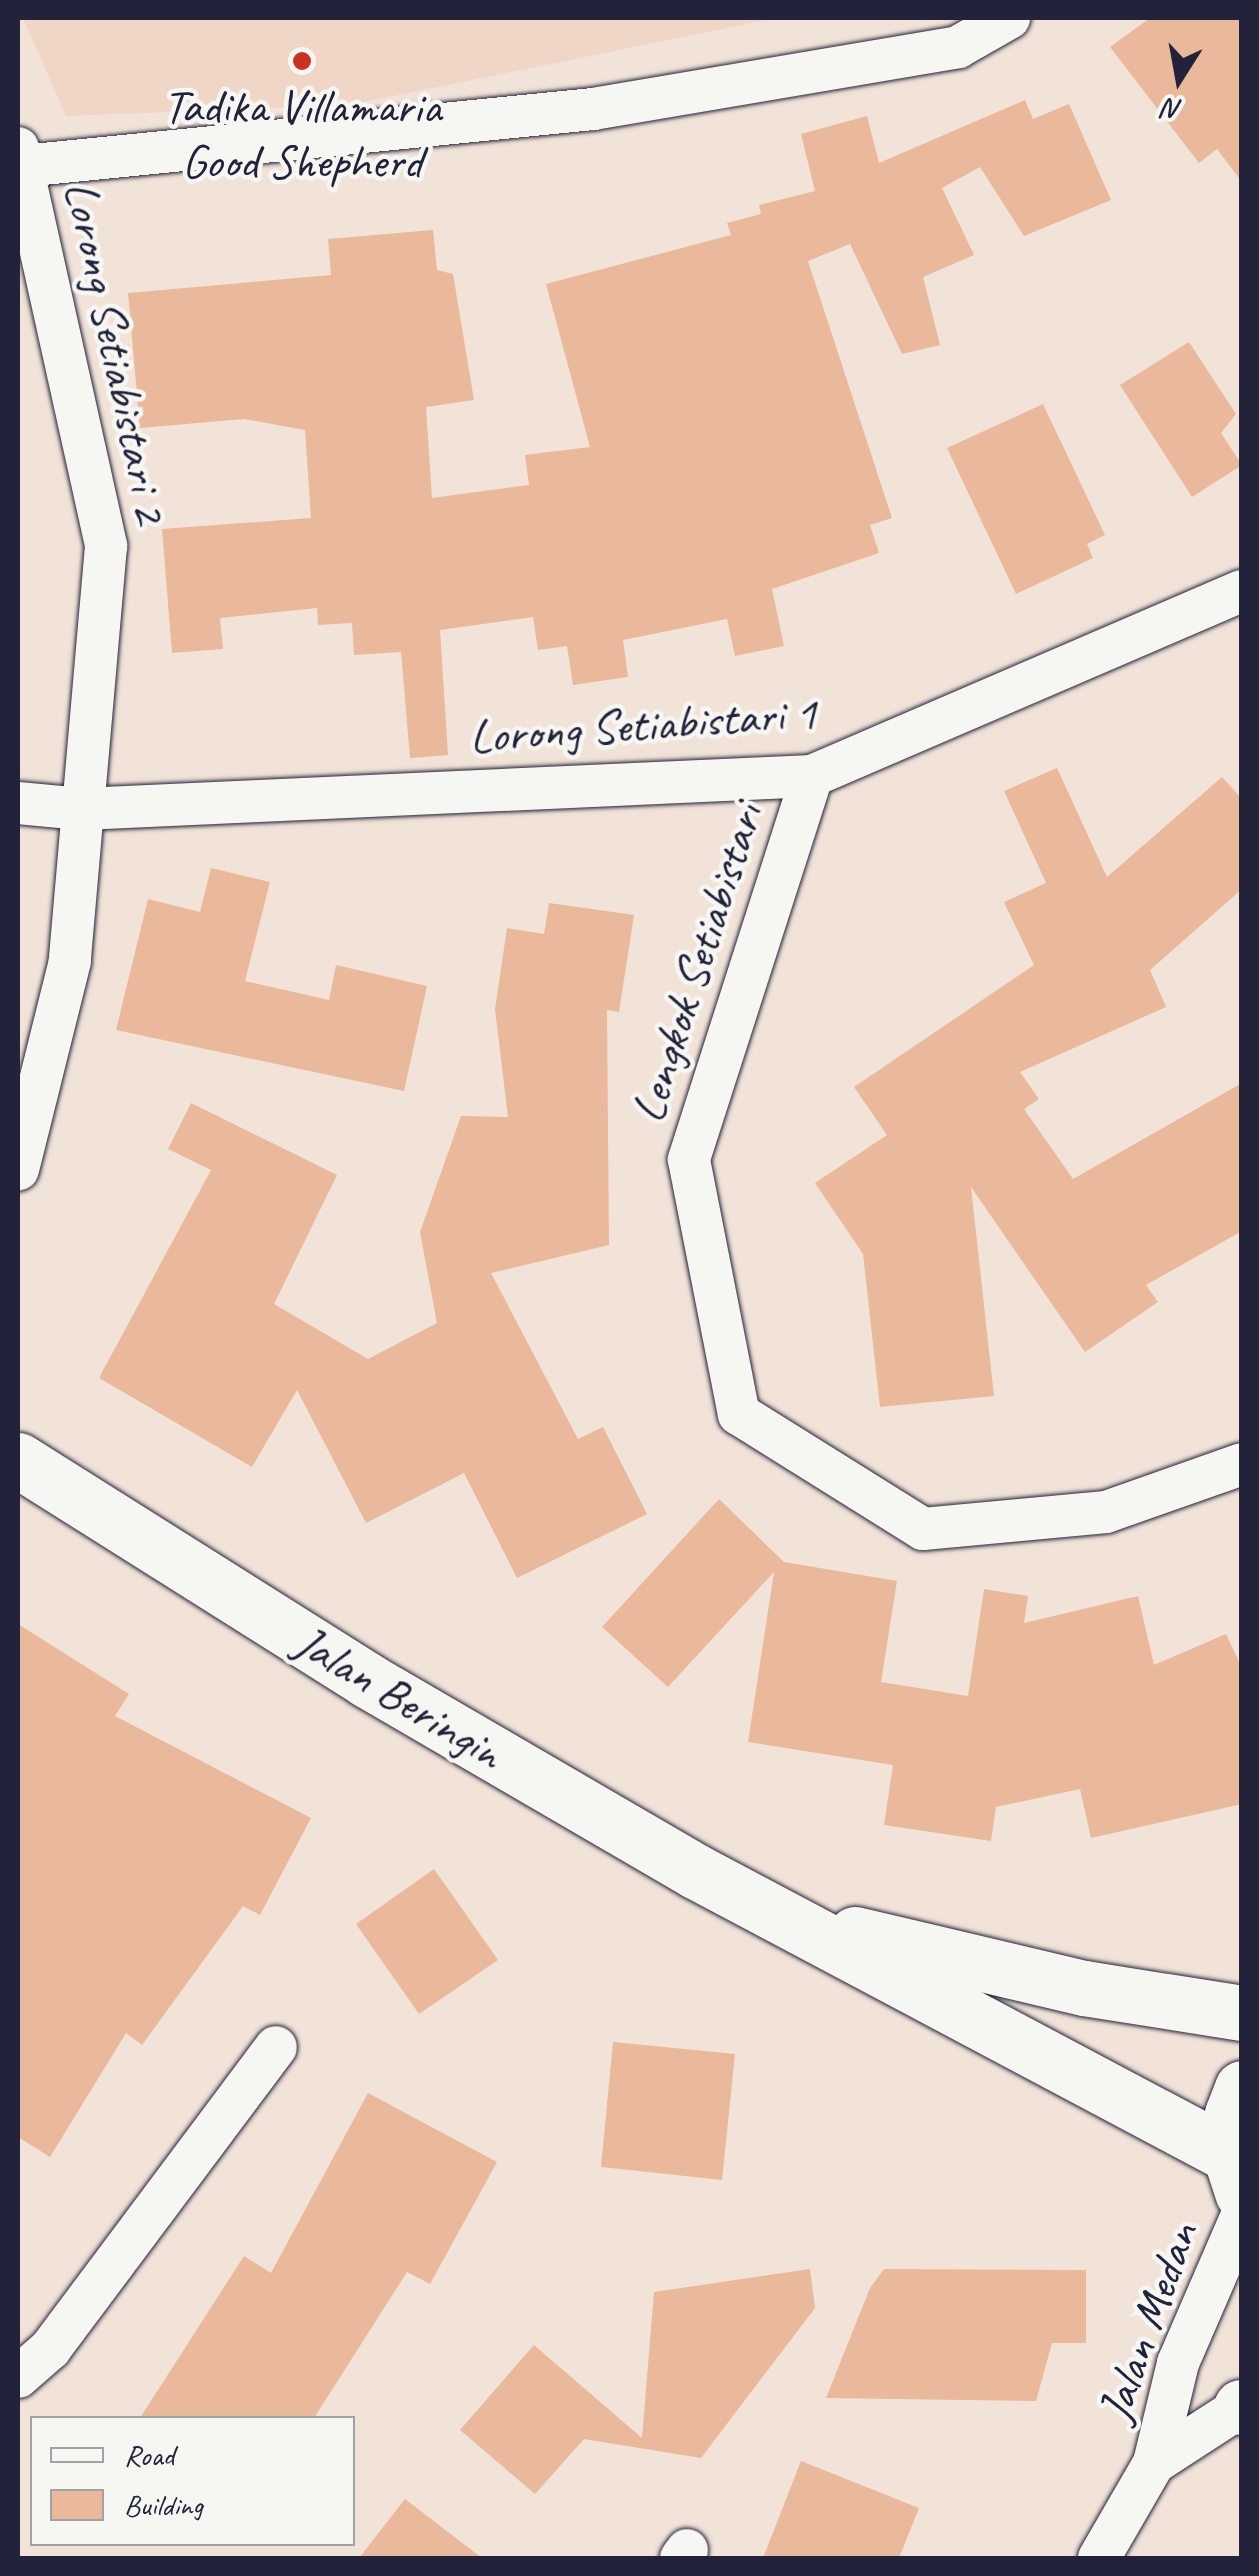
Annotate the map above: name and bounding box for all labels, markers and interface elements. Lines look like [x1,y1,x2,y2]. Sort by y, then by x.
north arrow [1129,30,1229,130]
marker: Tadika Villamaria Good Shepherd [291,50,313,72]
place label: Tadika Villamaria Good Shepherd [164,77,440,190]
text: N [1161,91,1185,129]
street label: Lorong Setiabistari 2 [52,177,180,527]
street label: Lorong Setiabistari 1 [469,684,817,766]
street label: Lengkok Setiabistari [619,798,775,1128]
street label: Jalan Beringin [285,1613,513,1781]
street label: Jalan Medan [1086,2216,1210,2428]
legend [30,2416,355,2546]
text: Road [124,2436,174,2474]
text: Building [124,2486,203,2524]

